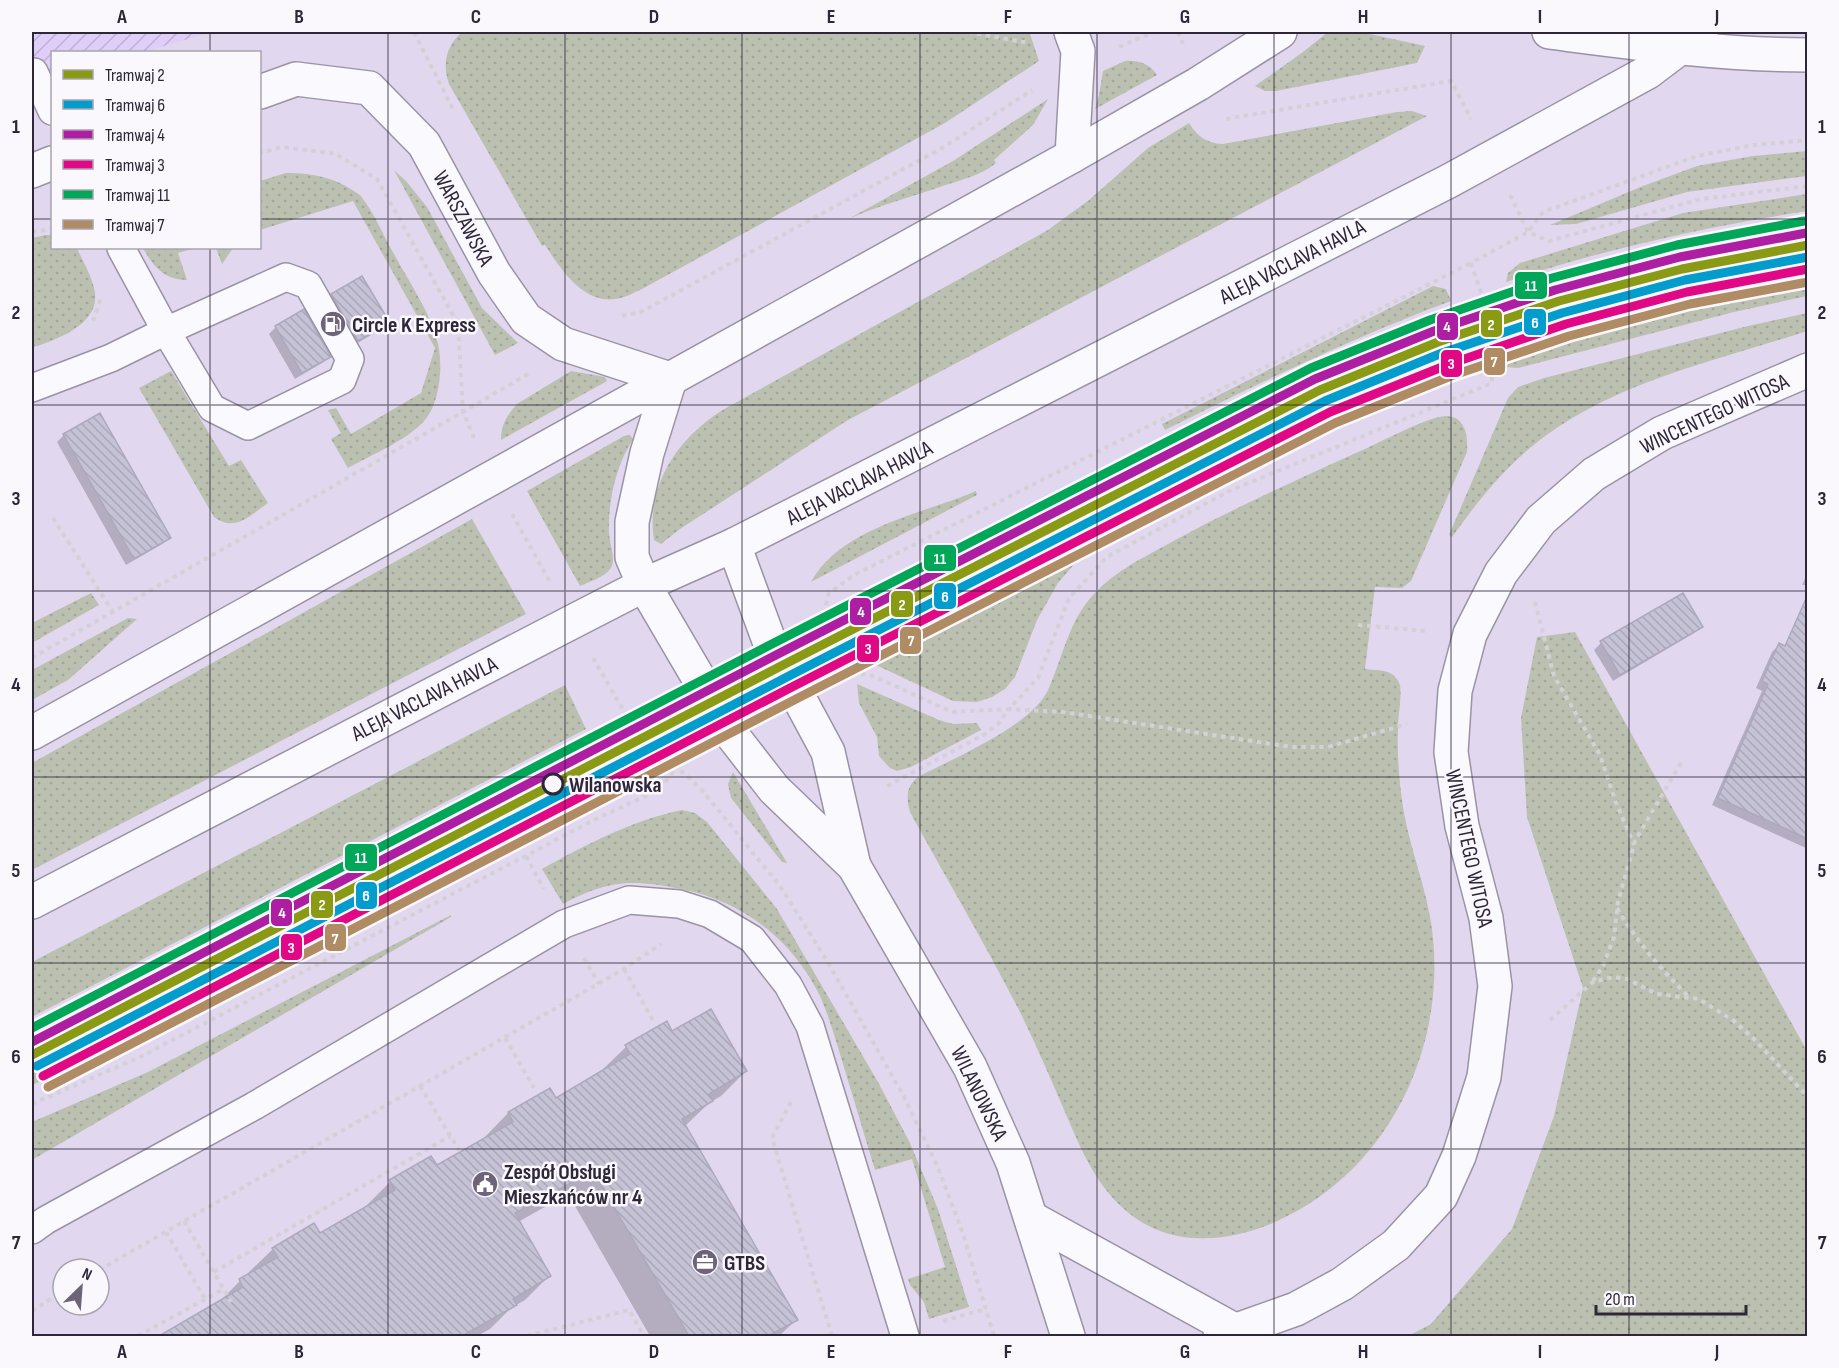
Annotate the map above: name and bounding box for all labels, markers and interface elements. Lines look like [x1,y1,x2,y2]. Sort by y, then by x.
text: A [116,5,127,29]
text: B [294,5,304,29]
text: C [471,5,481,29]
text: D [649,5,659,29]
text: E [827,5,835,29]
text: F [1004,5,1012,29]
text: G [1180,5,1190,29]
text: H [1358,5,1368,29]
text: I [1538,5,1542,29]
text: J [1714,5,1719,29]
legend [51,51,261,249]
text: Tramwaj 2 [105,65,165,86]
text: Tramwaj 6 [105,95,165,116]
text: 1 [12,115,20,139]
text: 1 [1818,115,1826,139]
text: Tramwaj 4 [105,125,165,146]
text: Tramwaj 3 [105,155,165,176]
street label: WARSZAWSKA [426,166,499,271]
text: Tramwaj 11 [105,185,171,206]
street label: ALEJA VACLAVA HAVLA [1214,214,1371,311]
text: Tramwaj 7 [105,215,165,236]
line badge: 11 [1514,271,1548,300]
text: 11 [1525,277,1538,296]
text: 2 [12,301,20,325]
text: 2 [1818,301,1826,325]
line badge: 6 [1523,308,1547,336]
fuel station icon: Circle K Express [318,309,348,339]
line badge: 2 [1480,309,1503,338]
place label: Circle K Express [352,312,476,339]
line badge: 4 [1436,312,1459,341]
text: 6 [1531,314,1539,333]
text: 2 [1487,316,1495,335]
text: 4 [1443,318,1451,337]
line badge: 7 [1483,347,1506,376]
line badge: 3 [1440,349,1463,378]
text: 7 [1491,353,1498,372]
text: 3 [1447,355,1455,374]
street label: WINCENTEGO WITOSA [1636,368,1794,461]
street label: ALEJA VACLAVA HAVLA [781,435,938,532]
text: 3 [12,487,21,511]
text: 3 [1818,487,1827,511]
line badge: 11 [923,544,957,572]
text: 11 [934,550,947,569]
line badge: 6 [933,582,957,610]
text: 6 [941,588,949,607]
line badge: 2 [890,590,914,618]
text: 2 [898,596,906,615]
line badge: 4 [849,597,872,626]
text: 4 [857,603,865,622]
line badge: 7 [899,626,922,655]
text: 7 [908,632,915,651]
line badge: 3 [856,634,880,663]
text: 3 [864,640,872,659]
street label: ALEJA VACLAVA HAVLA [346,651,503,748]
text: 4 [11,673,21,697]
text: 4 [1817,673,1827,697]
street label: WINCENTEGO WITOSA [1439,767,1499,930]
place label: Wilanowska [569,772,662,799]
marker: Wilanowska [542,773,564,795]
line badge: 11 [344,843,378,872]
text: 11 [355,849,368,868]
text: 5 [12,859,21,883]
text: 5 [1818,859,1827,883]
line badge: 6 [355,881,378,910]
text: 6 [362,887,370,906]
line badge: 2 [310,890,334,919]
text: 2 [318,896,326,915]
line badge: 4 [270,898,293,927]
text: 4 [278,904,286,923]
line badge: 7 [324,923,347,952]
text: 7 [332,930,339,949]
line badge: 3 [280,933,303,961]
text: 3 [287,939,295,958]
street label: WILANOWSKA [944,1042,1013,1146]
text: 6 [11,1045,21,1069]
text: 6 [1817,1045,1827,1069]
place label: Zespół Obsługi Mieszkańców nr 4 [504,1159,642,1211]
public building icon: Zespół Obsługi Mieszkańców nr 4 [470,1169,500,1199]
text: 7 [12,1231,21,1255]
text: 7 [1818,1231,1827,1255]
office icon: GTBS [690,1247,720,1277]
place label: GTBS [724,1250,765,1277]
north arrow [51,1257,111,1317]
text: N [79,1264,95,1285]
scale bar [1596,1278,1746,1316]
text: 20 m [1605,1289,1635,1310]
text: A [116,1340,127,1364]
text: B [294,1340,304,1364]
text: C [471,1340,481,1364]
text: D [649,1340,659,1364]
text: E [827,1340,835,1364]
text: F [1004,1340,1012,1364]
text: G [1180,1340,1190,1364]
text: H [1358,1340,1368,1364]
text: I [1538,1340,1542,1364]
text: J [1714,1340,1719,1364]

